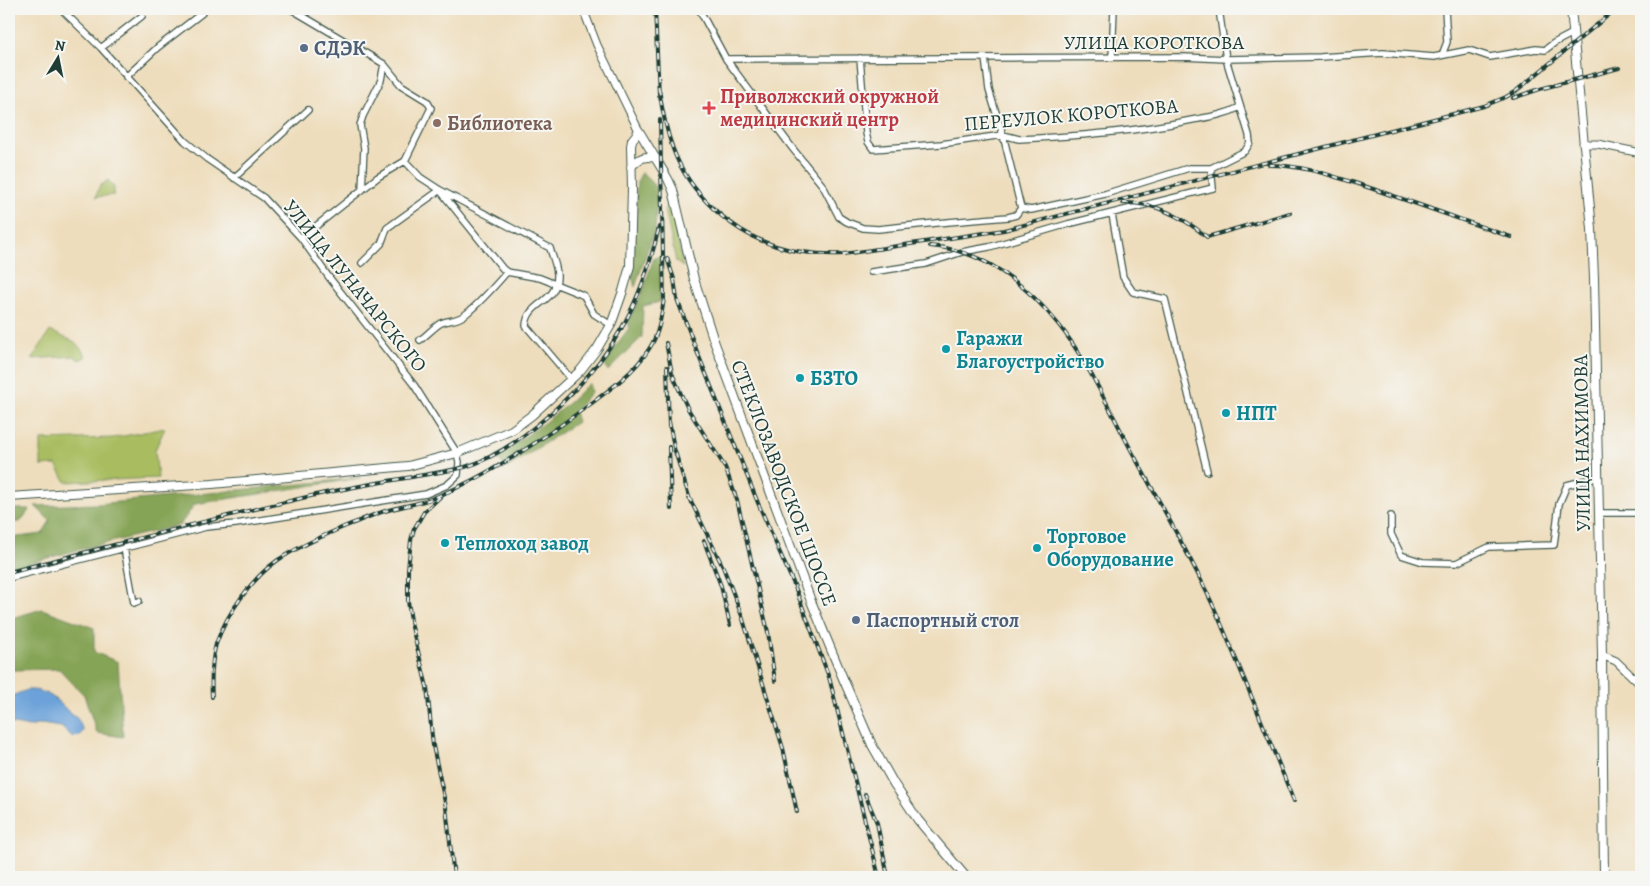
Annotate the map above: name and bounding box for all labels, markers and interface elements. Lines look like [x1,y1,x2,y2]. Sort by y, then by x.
street label: УЛИЦА КОРОТКОВА [1064,29,1244,56]
north arrow [32,32,82,82]
text: N [53,35,67,56]
place label: СДЭК [314,35,366,62]
marker: СДЭК [298,42,310,54]
place label: Приволжский окружной медицинский центр [720,83,939,133]
street label: ПЕРЕУЛОК КОРОТКОВА [963,92,1180,138]
marker: Приволжский окружной медицинский центр [702,101,716,115]
place label: Библиотека [447,110,553,137]
marker: Библиотека [431,117,443,129]
street label: УЛИЦА ЛУНАЧАРСКОГО [277,194,433,378]
place label: Гаражи Благоустройство [956,325,1104,375]
marker: Гаражи Благоустройство [940,343,952,355]
street label: УЛИЦА НАХИМОВА [1567,354,1597,532]
street label: СТЕКЛОЗАВОДСКОЕ ШОССЕ [725,356,843,610]
place label: БЗТО [810,365,858,392]
marker: БЗТО [794,372,806,384]
place label: НПТ [1236,400,1277,427]
marker: НПТ [1220,407,1232,419]
place label: Торговое Оборудование [1047,523,1174,573]
place label: Теплоход завод [455,530,589,557]
marker: Теплоход завод [439,537,451,549]
marker: Торговое Оборудование [1031,542,1043,554]
place label: Паспортный стол [866,607,1019,634]
marker: Паспортный стол [850,614,862,626]

